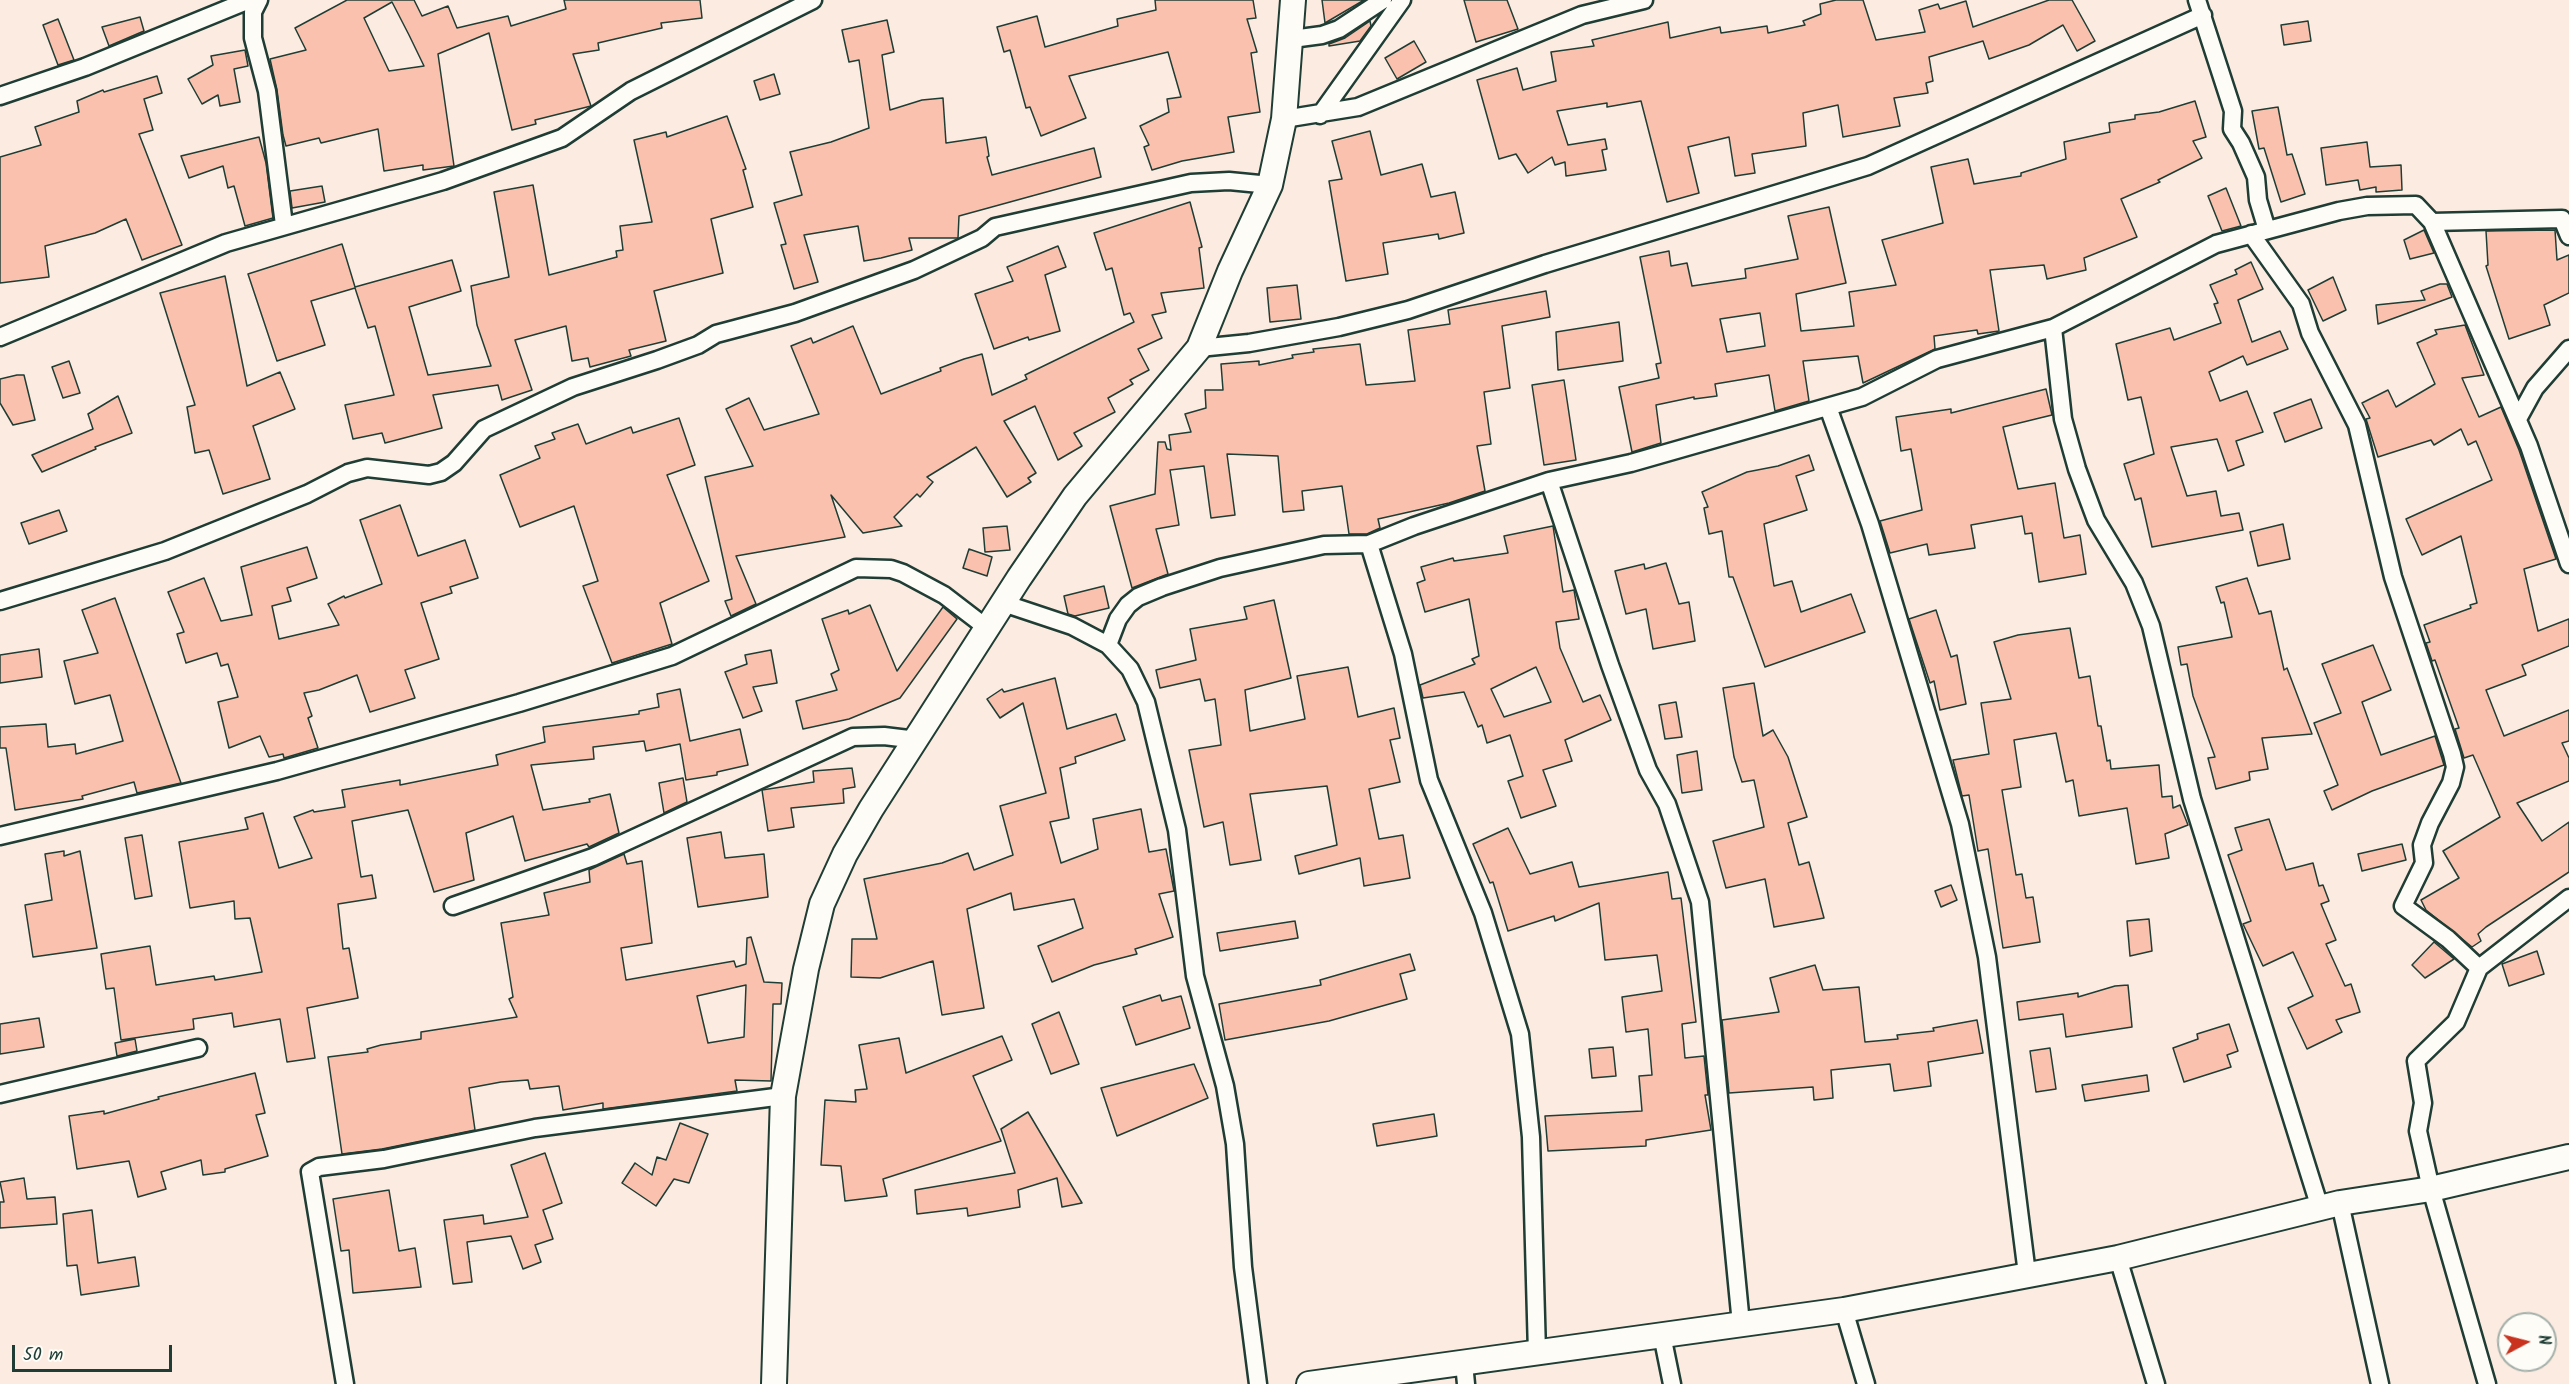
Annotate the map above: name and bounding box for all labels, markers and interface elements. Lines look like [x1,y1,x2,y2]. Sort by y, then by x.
north arrow [2497,1312,2557,1372]
scale bar [15,1333,176,1371]
text: N [2530,1333,2556,1347]
text: 50 m [23,1341,63,1370]

